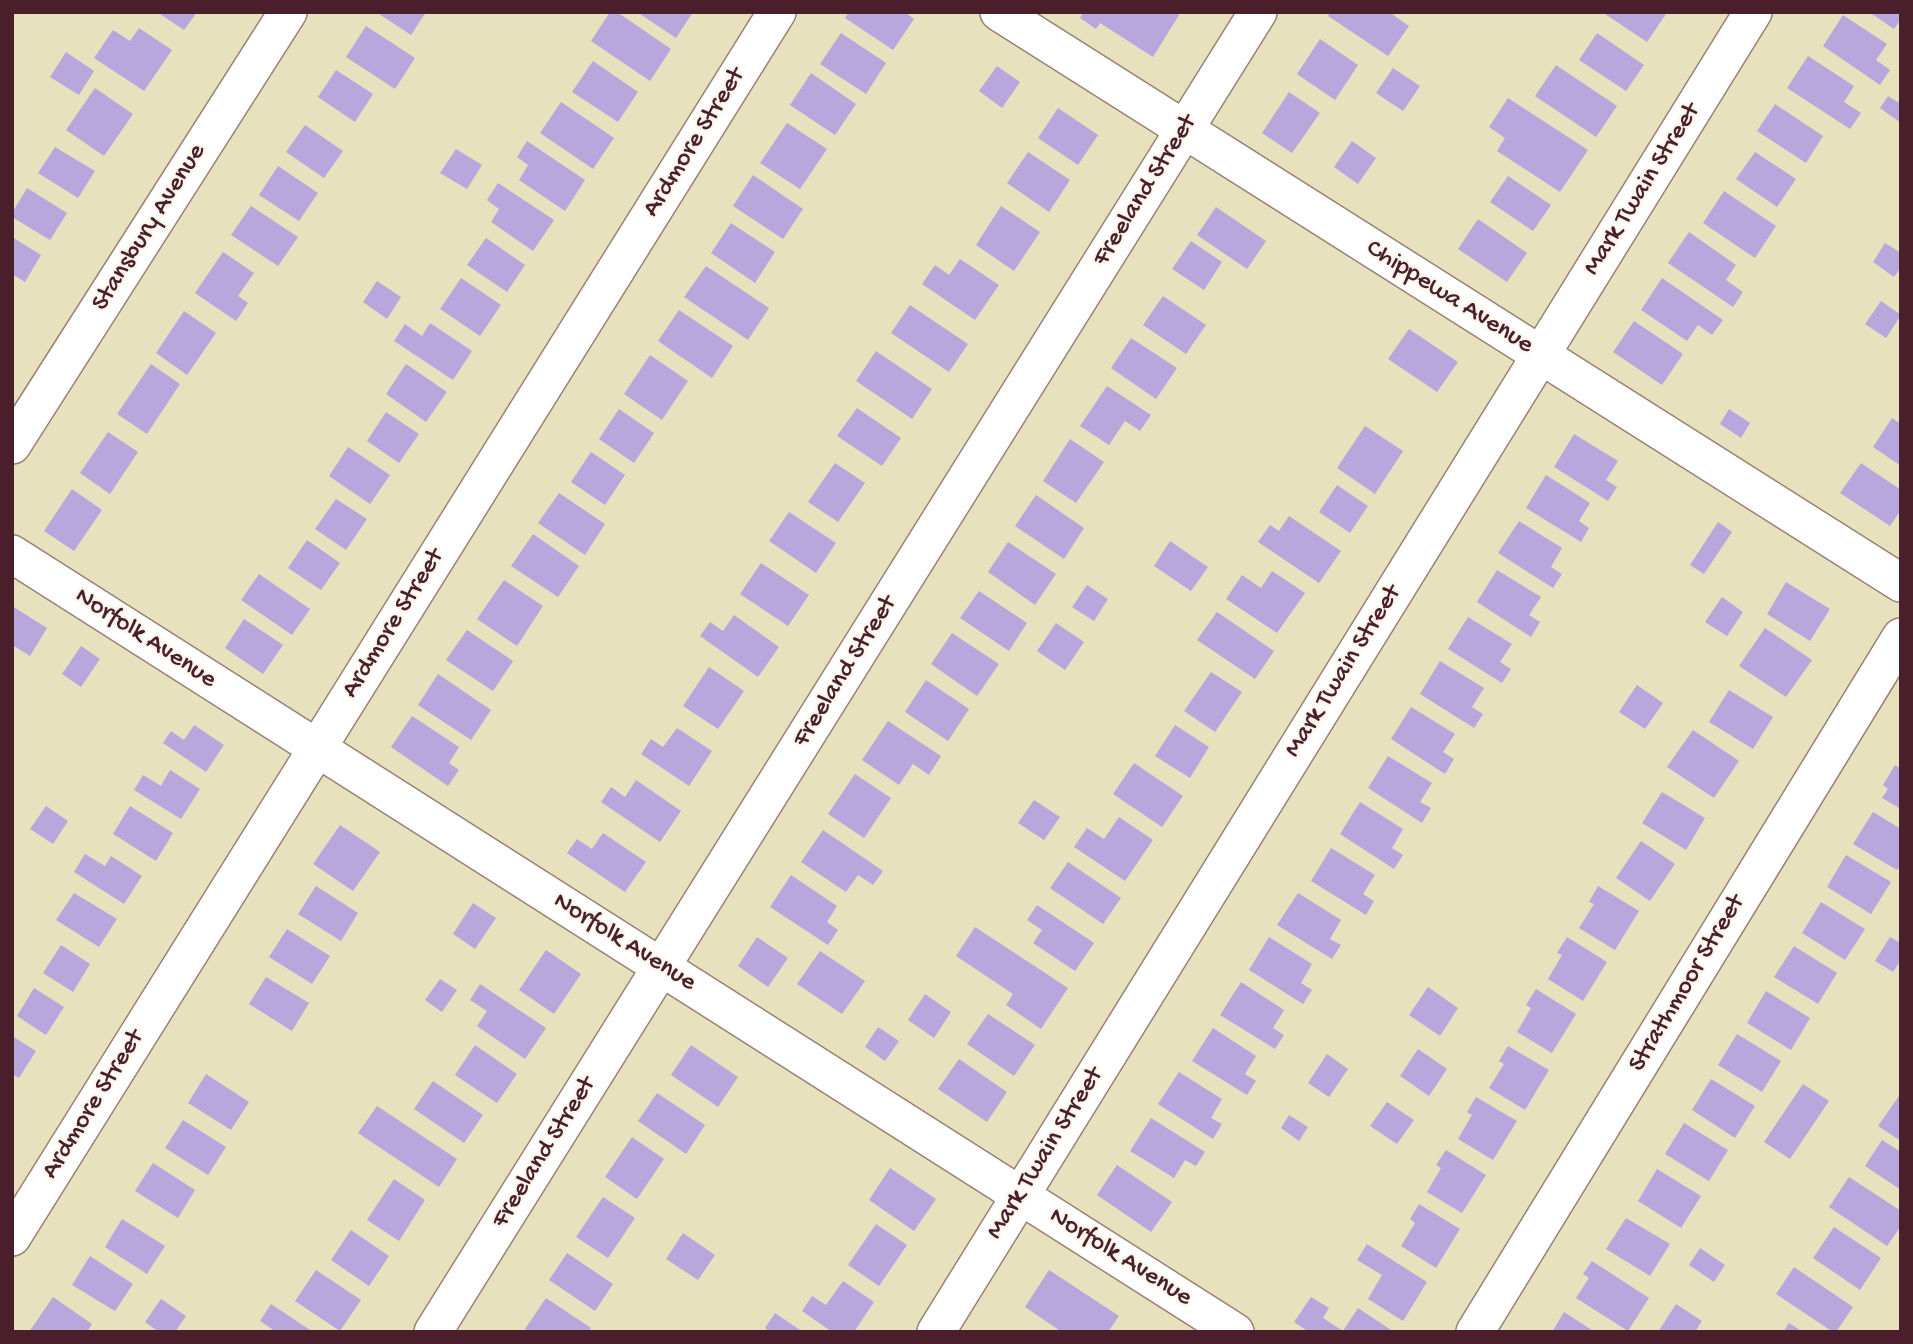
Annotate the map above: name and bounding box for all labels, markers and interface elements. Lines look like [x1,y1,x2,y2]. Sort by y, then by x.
street label: Ardmore Street [637,63,753,223]
street label: Mark Twain Street [1577,98,1709,282]
street label: Freeland Street [1087,110,1205,272]
street label: Stansbury Avenue [86,139,214,317]
street label: Chippewa Avenue [1359,234,1539,362]
street label: Ardmore Street [336,544,452,704]
street label: Mark Twain Street [1278,580,1410,764]
street label: Norfolk Avenue [68,582,222,696]
street label: Freeland Street [787,591,905,753]
street label: Norfolk Avenue [547,887,701,999]
street label: Strathmoor Street [1623,890,1753,1078]
street label: Ardmore Street [36,1025,152,1185]
street label: Mark Twain Street [980,1062,1112,1246]
street label: Freeland Street [486,1072,604,1234]
street label: Norfolk Avenue [1043,1202,1197,1314]

